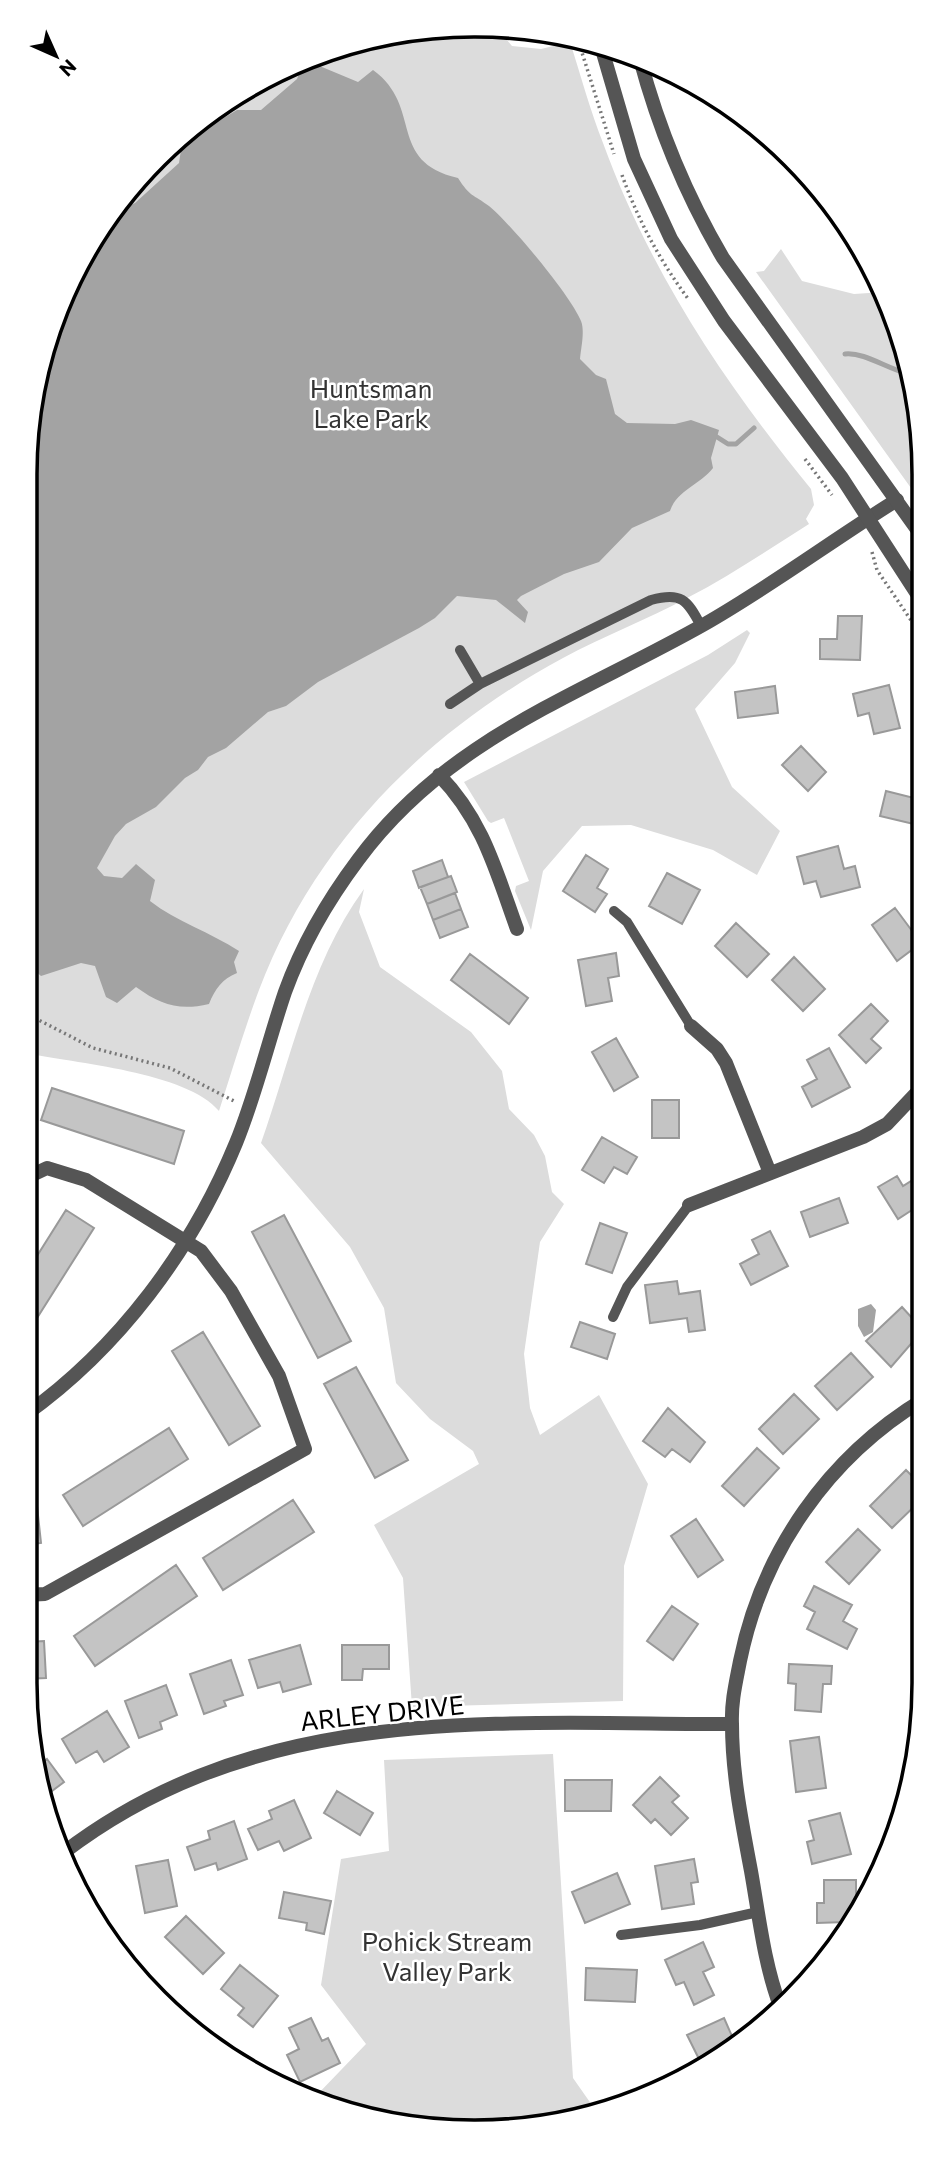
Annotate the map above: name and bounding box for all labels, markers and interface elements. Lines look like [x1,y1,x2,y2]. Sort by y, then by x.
north arrow [21,21,91,91]
text: N [55,55,82,82]
park label: Huntsman Lake Park [310,372,432,433]
street label: ARLEY DRIVE [298,1688,466,1736]
park label: Pohick Stream Valley Park [362,1925,532,1986]

